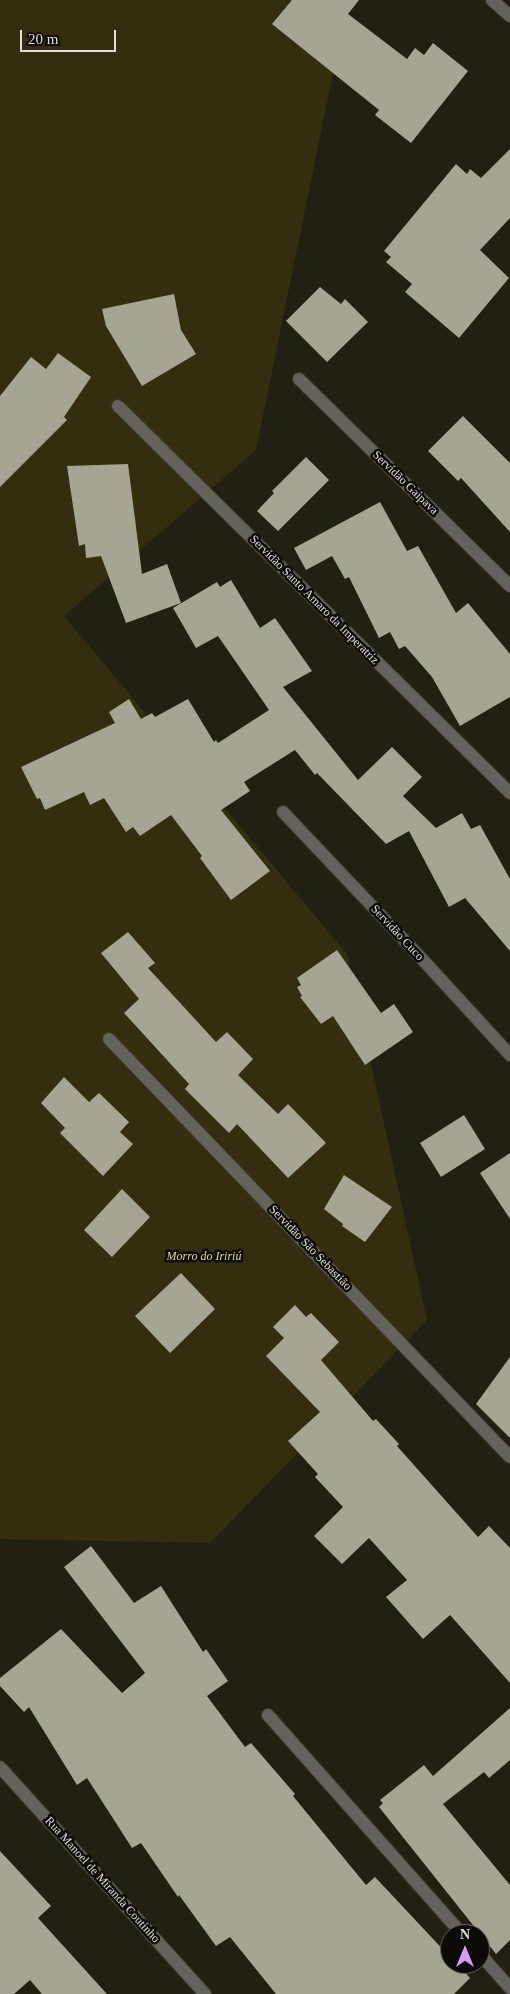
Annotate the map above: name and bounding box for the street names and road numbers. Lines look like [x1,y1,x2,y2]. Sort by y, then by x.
street label: Servidão Gaipava [369,448,441,518]
street label: Servidão Santo Amaro da Imperatriz [246,532,382,668]
street label: Servidão Cuco [368,902,426,964]
street label: Servidão São Sebastião [266,1202,354,1294]
street label: Rua Manoel de Miranda Coutinho [42,1814,162,1946]

